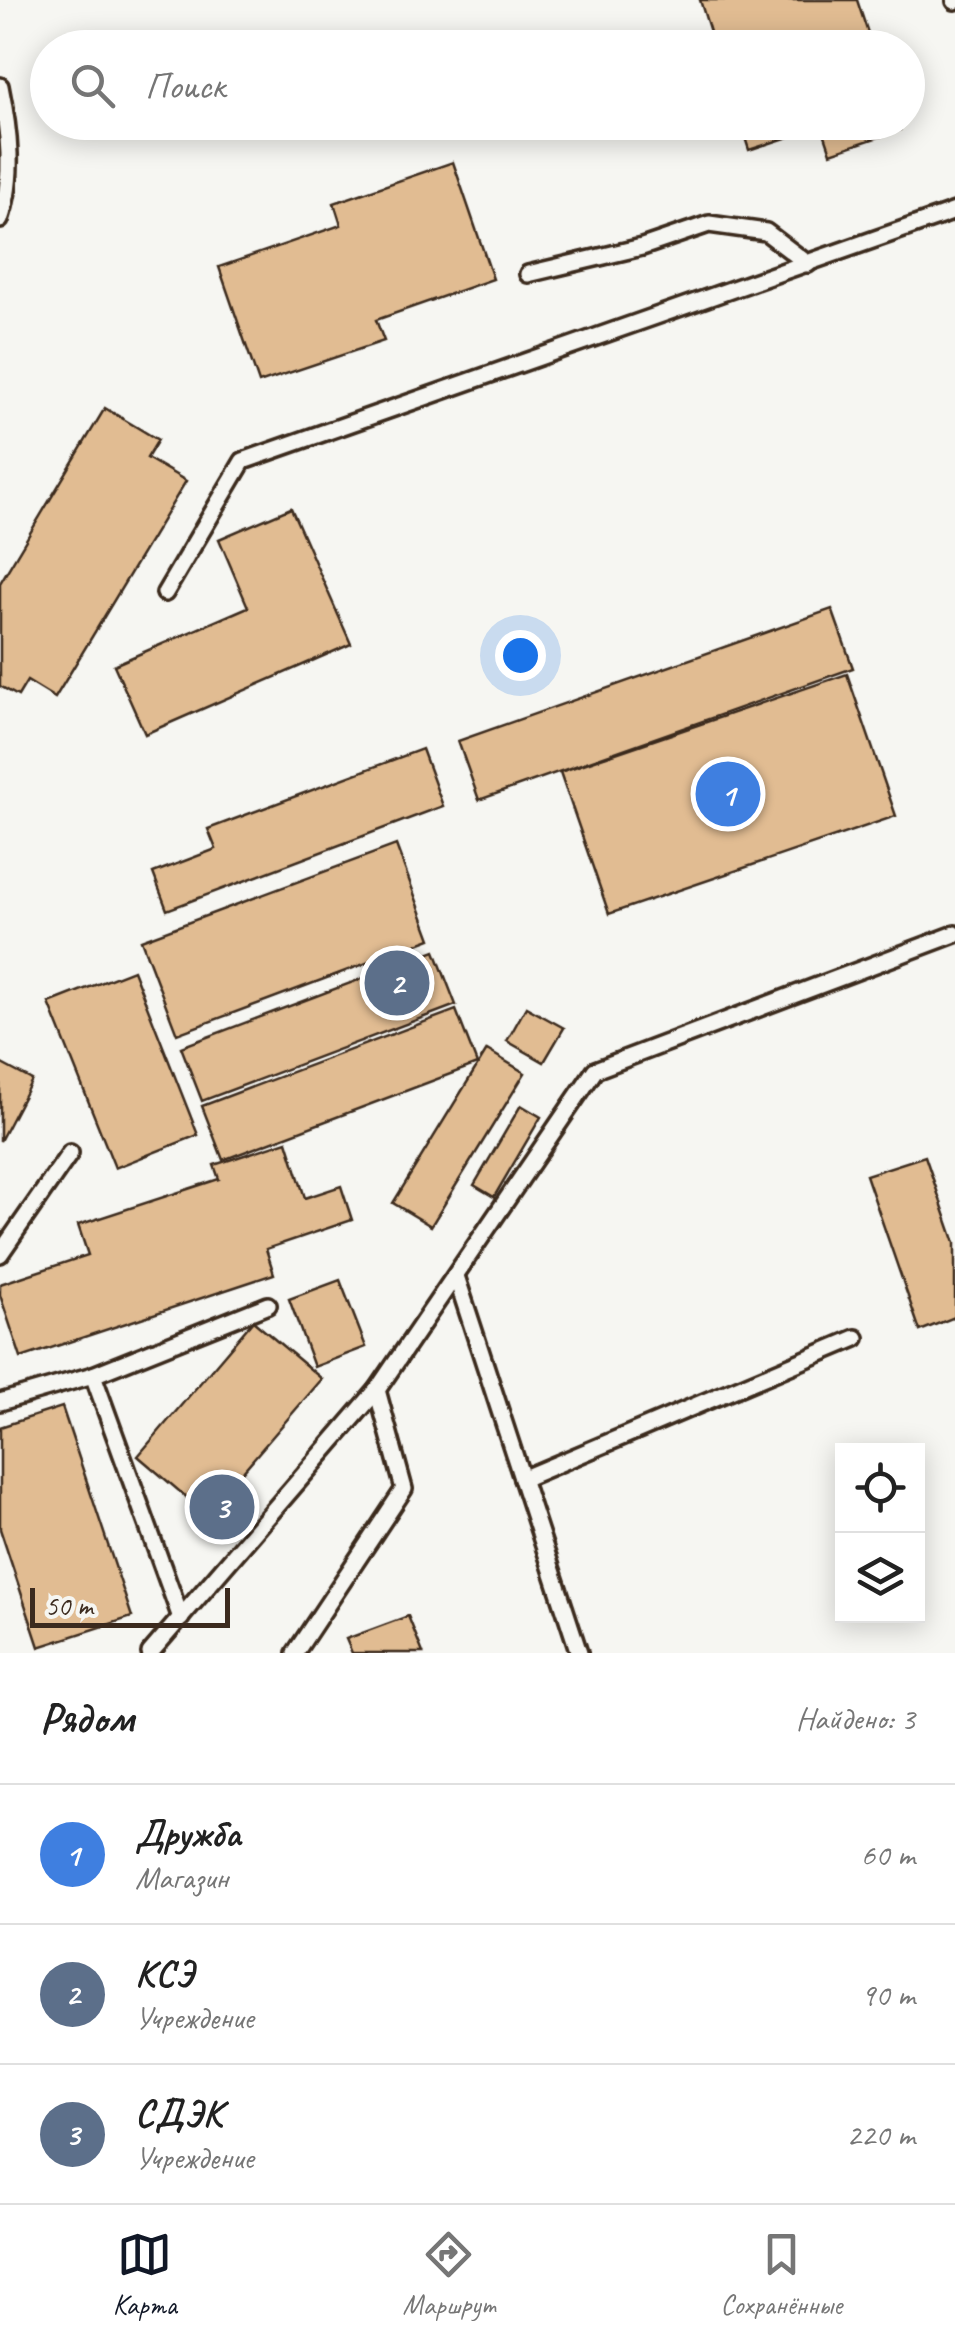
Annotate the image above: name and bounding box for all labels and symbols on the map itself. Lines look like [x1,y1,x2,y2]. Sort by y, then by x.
your location [495,630,546,681]
pin: 1 [696,756,760,832]
pin: 2 [364,946,430,1020]
pin: 3 [190,1470,254,1544]
scale bar [30,1583,230,1628]

